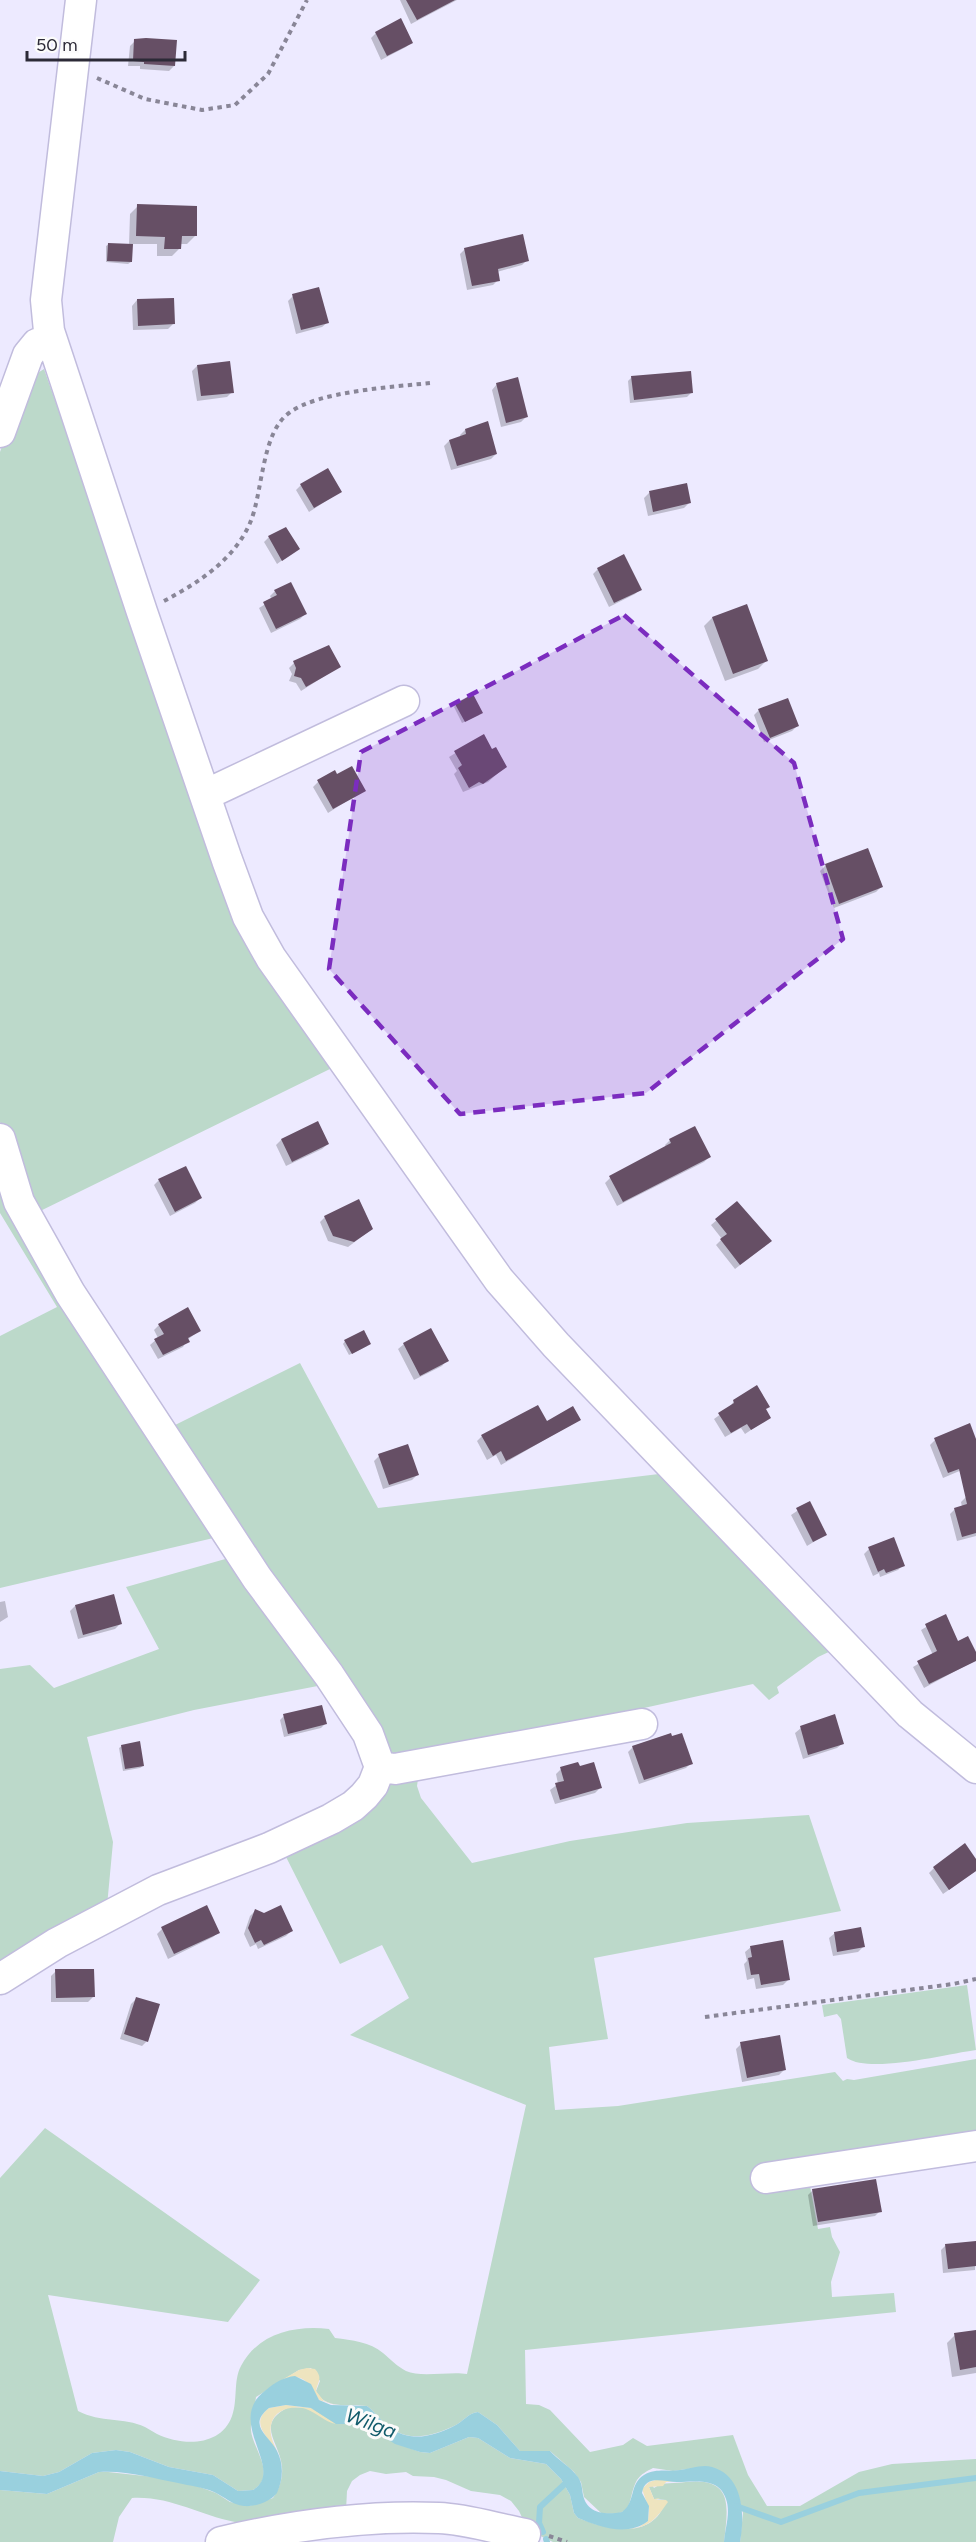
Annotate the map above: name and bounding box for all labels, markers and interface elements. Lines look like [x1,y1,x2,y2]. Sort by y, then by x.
scale bar [27,24,184,62]
text: 50 m [36,34,78,56]
water label: Wilga [343,2403,400,2443]

